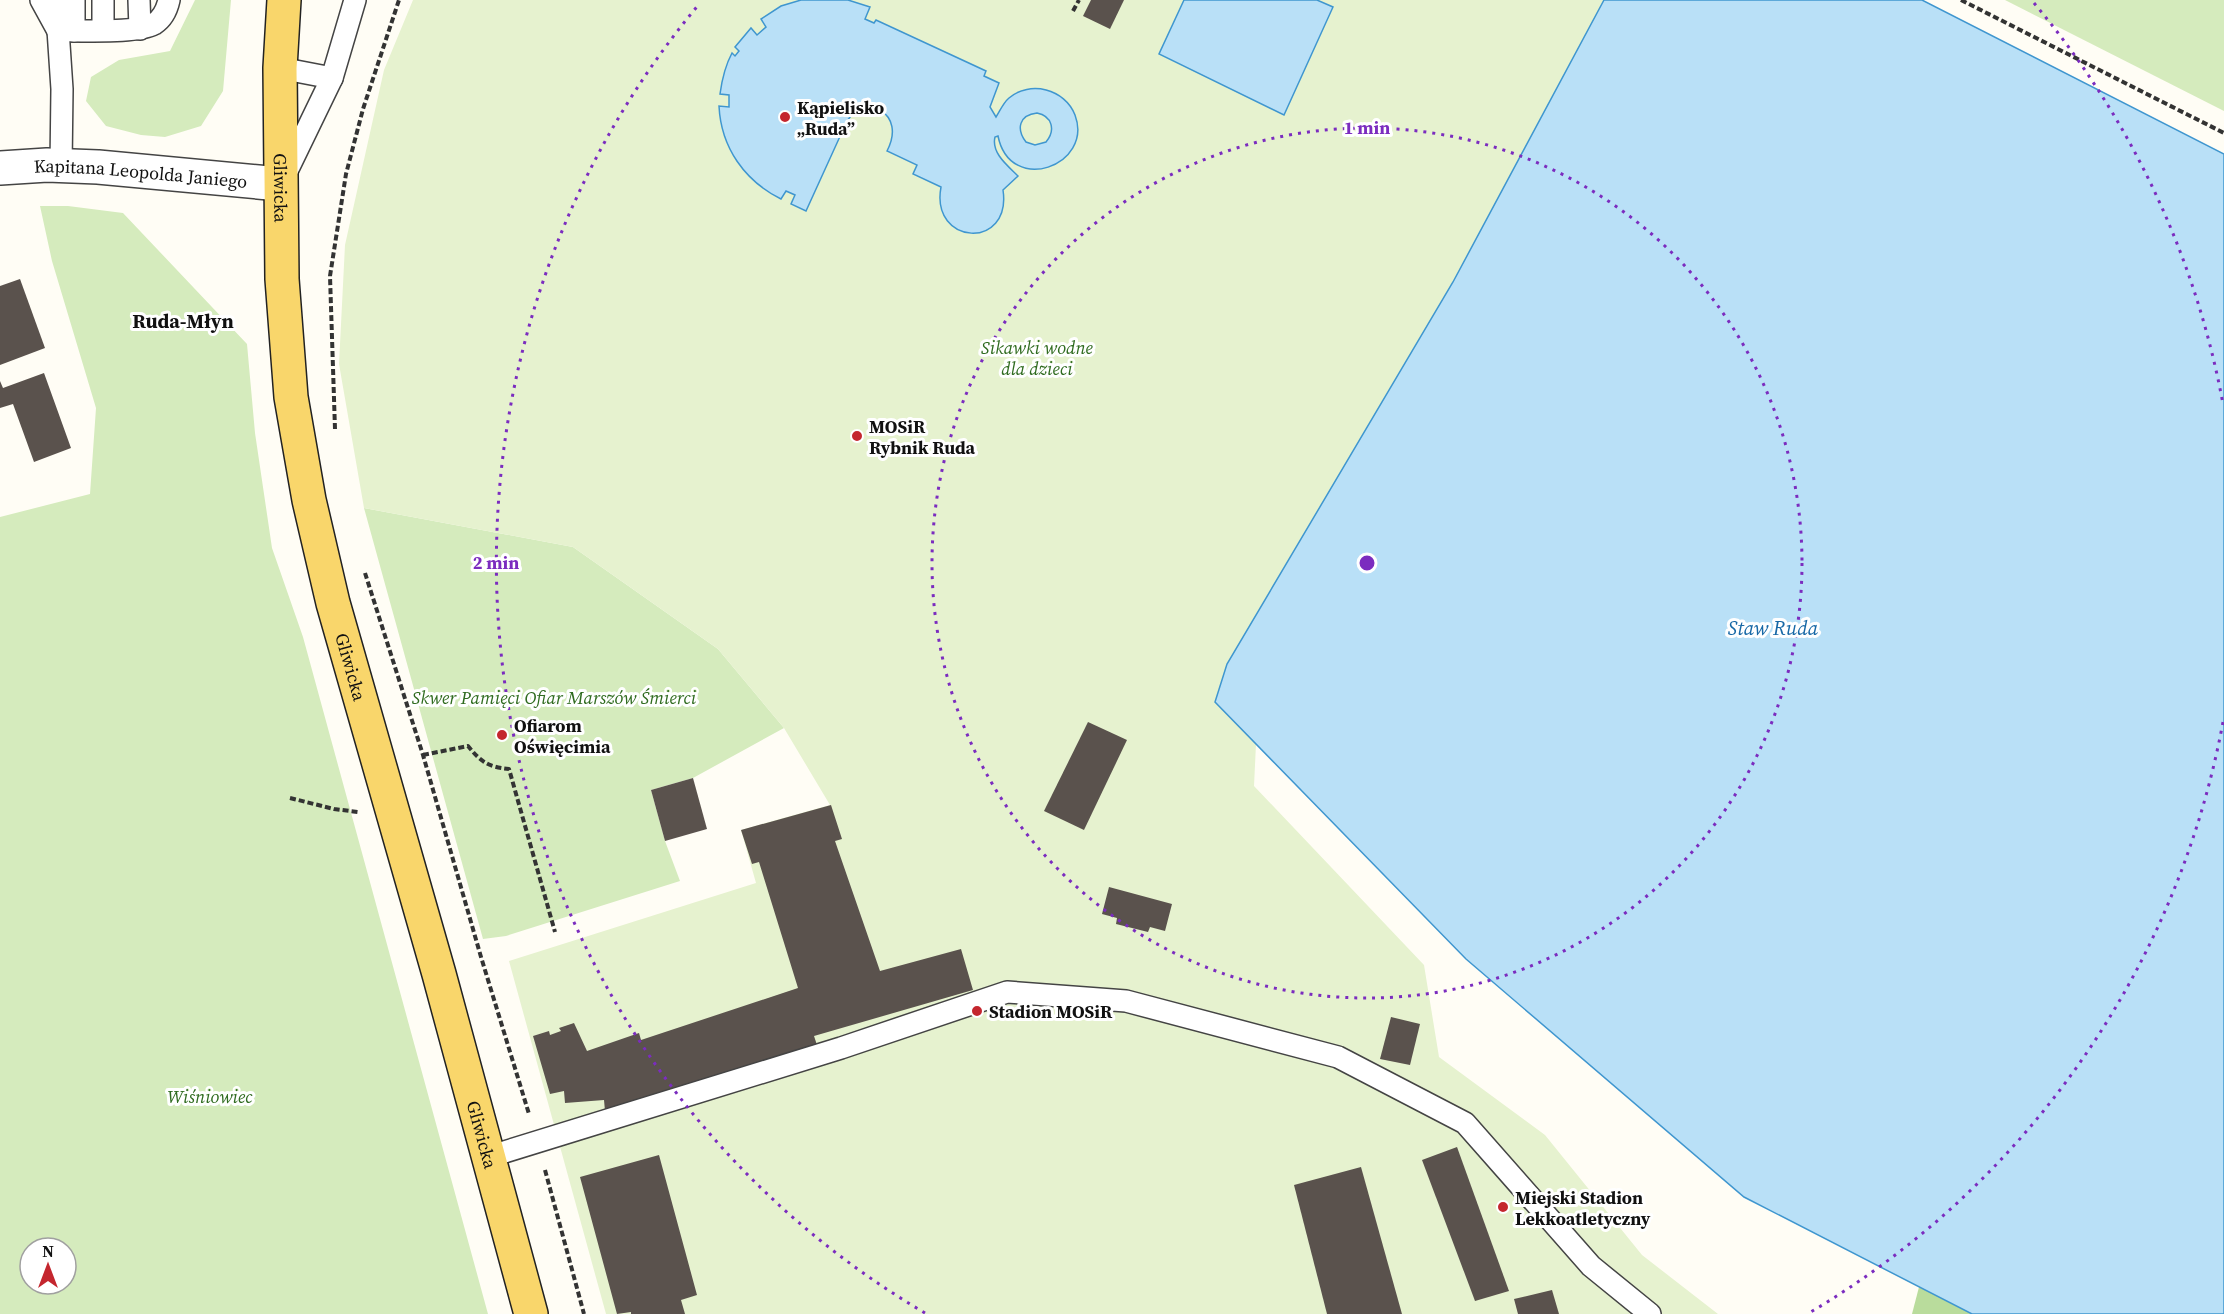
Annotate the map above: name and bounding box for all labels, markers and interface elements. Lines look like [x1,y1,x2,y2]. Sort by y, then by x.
place label: Kąpielisko „Ruda” [797,95,884,141]
marker: Kąpielisko „Ruda” [778,110,792,124]
text: 1 min [1344,115,1390,140]
street label: Kapitana Leopolda Janiego [33,152,249,193]
street label: Gliwicka [268,153,294,224]
district label: Ruda-Młyn [132,307,234,335]
park label: Sikawki wodne dla dzieci [981,335,1094,381]
place label: MOSiR Rybnik Ruda [869,414,976,460]
marker: MOSiR Rybnik Ruda [850,429,864,443]
text: 2 min [473,550,519,575]
centre of rings [1357,553,1377,573]
water label: Staw Ruda [1728,614,1819,642]
street label: Gliwicka [330,630,373,704]
park label: Skwer Pamięci Ofiar Marszów Śmierci [412,685,697,710]
place label: Ofiarom Oświęcimia [514,713,611,759]
marker: Ofiarom Oświęcimia [495,728,509,742]
place label: Stadion MOSiR [989,999,1113,1024]
marker: Stadion MOSiR [970,1004,984,1018]
park label: Wiśniowiec [167,1084,253,1109]
street label: Gliwicka [461,1098,504,1172]
place label: Miejski Stadion Lekkoatletyczny [1515,1185,1651,1231]
marker: Miejski Stadion Lekkoatletyczny [1496,1200,1510,1214]
north arrow [18,1236,78,1296]
text: N [42,1240,54,1262]

